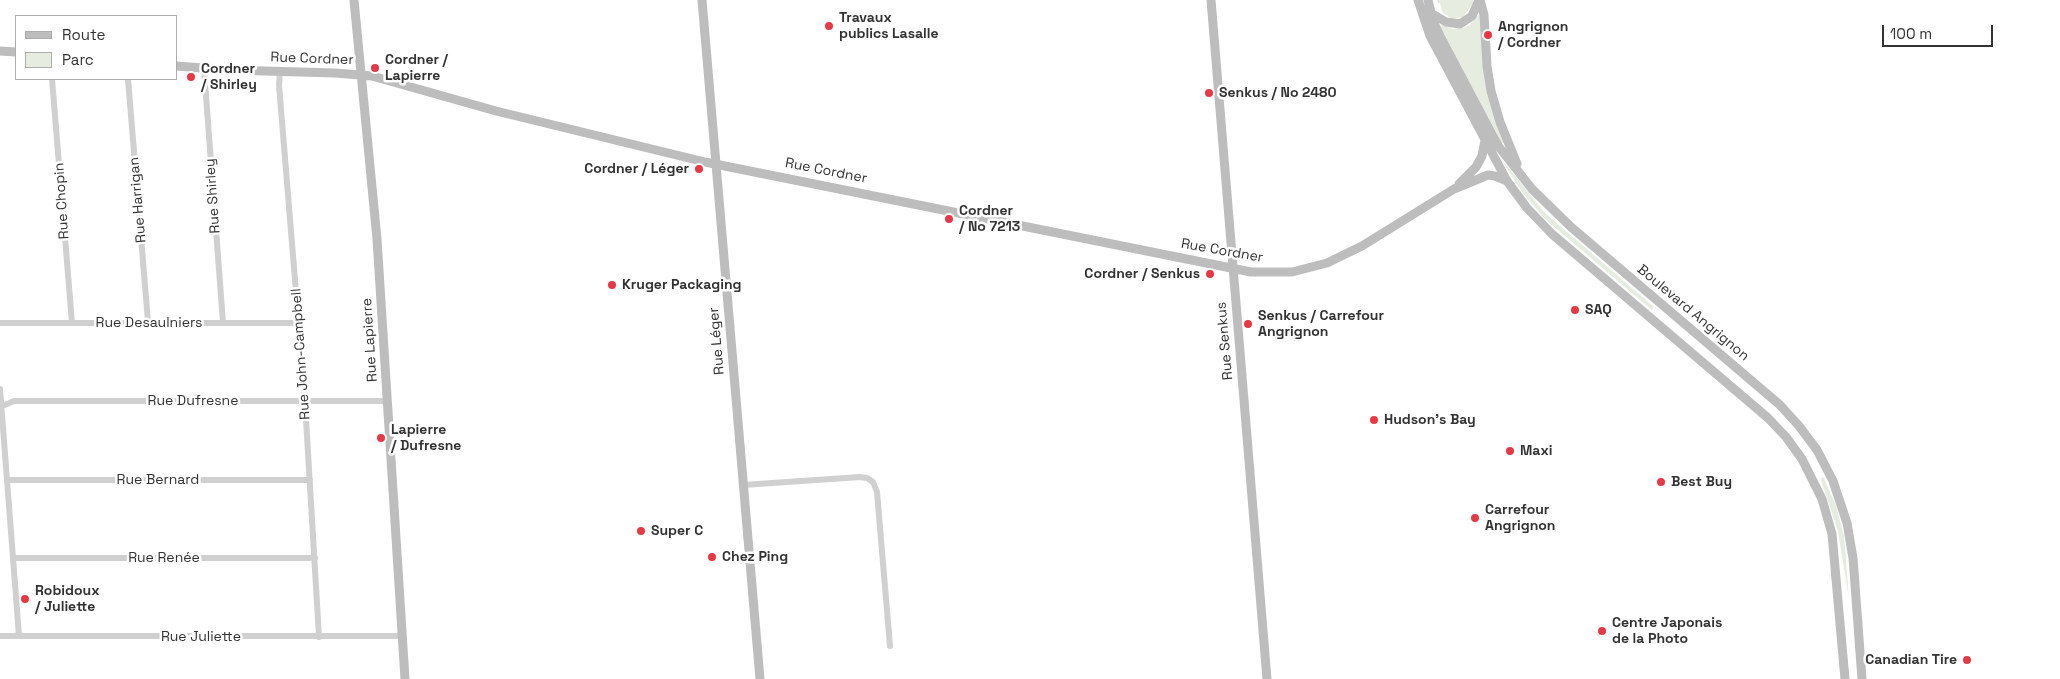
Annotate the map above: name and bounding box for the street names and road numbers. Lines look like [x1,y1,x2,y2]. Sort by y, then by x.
street label: Rue Cordner [270,49,354,69]
street label: Rue Cordner [784,155,868,187]
street label: Rue Harrigan [126,156,150,244]
street label: Rue Shirley [202,158,224,234]
street label: Rue Chopin [51,162,73,240]
street label: Rue Cordner [1180,236,1264,266]
street label: Boulevard Angrignon [1634,261,1752,365]
street label: Rue John-Campbell [288,288,314,420]
street label: Rue Lapierre [359,297,381,383]
street label: Rue Senkus [1213,301,1237,381]
street label: Rue Léger [706,307,728,375]
street label: Rue Desaulniers [96,315,202,331]
street label: Rue Dufresne [148,393,238,409]
street label: Rue Bernard [117,472,199,488]
street label: Rue Renée [128,550,200,566]
street label: Rue Juliette [161,629,241,645]

